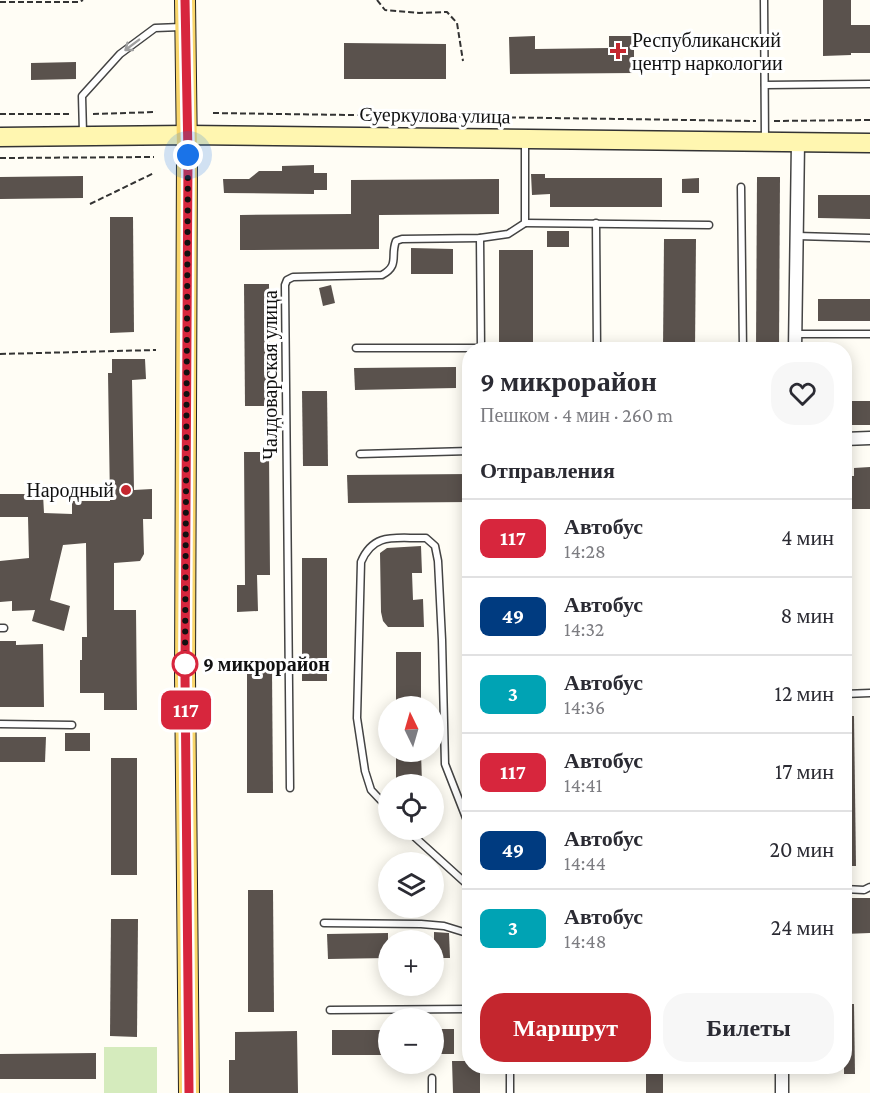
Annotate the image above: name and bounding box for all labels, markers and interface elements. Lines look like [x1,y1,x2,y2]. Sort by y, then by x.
place label: Республиканский центр наркологии [632,29,783,75]
one-way arrow [124,38,140,51]
marker: Республиканский центр наркологии [609,42,627,60]
street label: Суеркулова улица [359,103,511,128]
your location [173,140,203,170]
street label: Чалдоварская улица [259,290,282,460]
button: heart [771,362,834,425]
text: 9 микрорайон [480,366,657,397]
text: Пешком · 4 мин · 260 m [480,404,673,426]
text: Отправления [480,458,615,483]
place label: Народный [26,479,114,502]
marker: Народный [119,483,133,497]
text: Автобус [564,514,643,539]
text: 4 мин [781,525,834,550]
text: 117 [500,526,526,550]
text: 14:28 [564,540,606,562]
text: Автобус [564,592,643,617]
text: 8 мин [781,603,834,628]
text: 49 [502,604,524,628]
text: 14:32 [564,618,604,640]
marker: 9 микрорайон [172,651,198,677]
place label: 9 микрорайон [203,653,330,676]
text: Автобус [564,670,643,695]
text: 12 мин [775,681,834,706]
text: 3 [508,682,518,706]
line badge: 117 [152,690,220,730]
north arrow [378,696,444,762]
map controls [378,696,444,1074]
text: 14:36 [564,696,605,718]
text: 117 [173,698,199,722]
text: Автобус [564,748,643,773]
text: 17 мин [775,759,834,784]
text: 117 [500,760,526,784]
button: locate [378,774,444,840]
text: 14:41 [564,774,602,796]
text: Автобус [564,826,643,851]
text: 20 мин [769,837,834,862]
text: 49 [502,838,524,862]
button: layers [378,852,444,918]
text: 14:44 [564,852,606,874]
text: Автобус [564,904,643,929]
text: 24 мин [771,915,834,940]
text: 3 [508,916,518,940]
button: + [378,930,444,996]
text: 14:48 [564,930,606,952]
button: Маршрут [480,993,651,1062]
button: Билеты [663,993,834,1062]
button: − [378,1008,444,1074]

